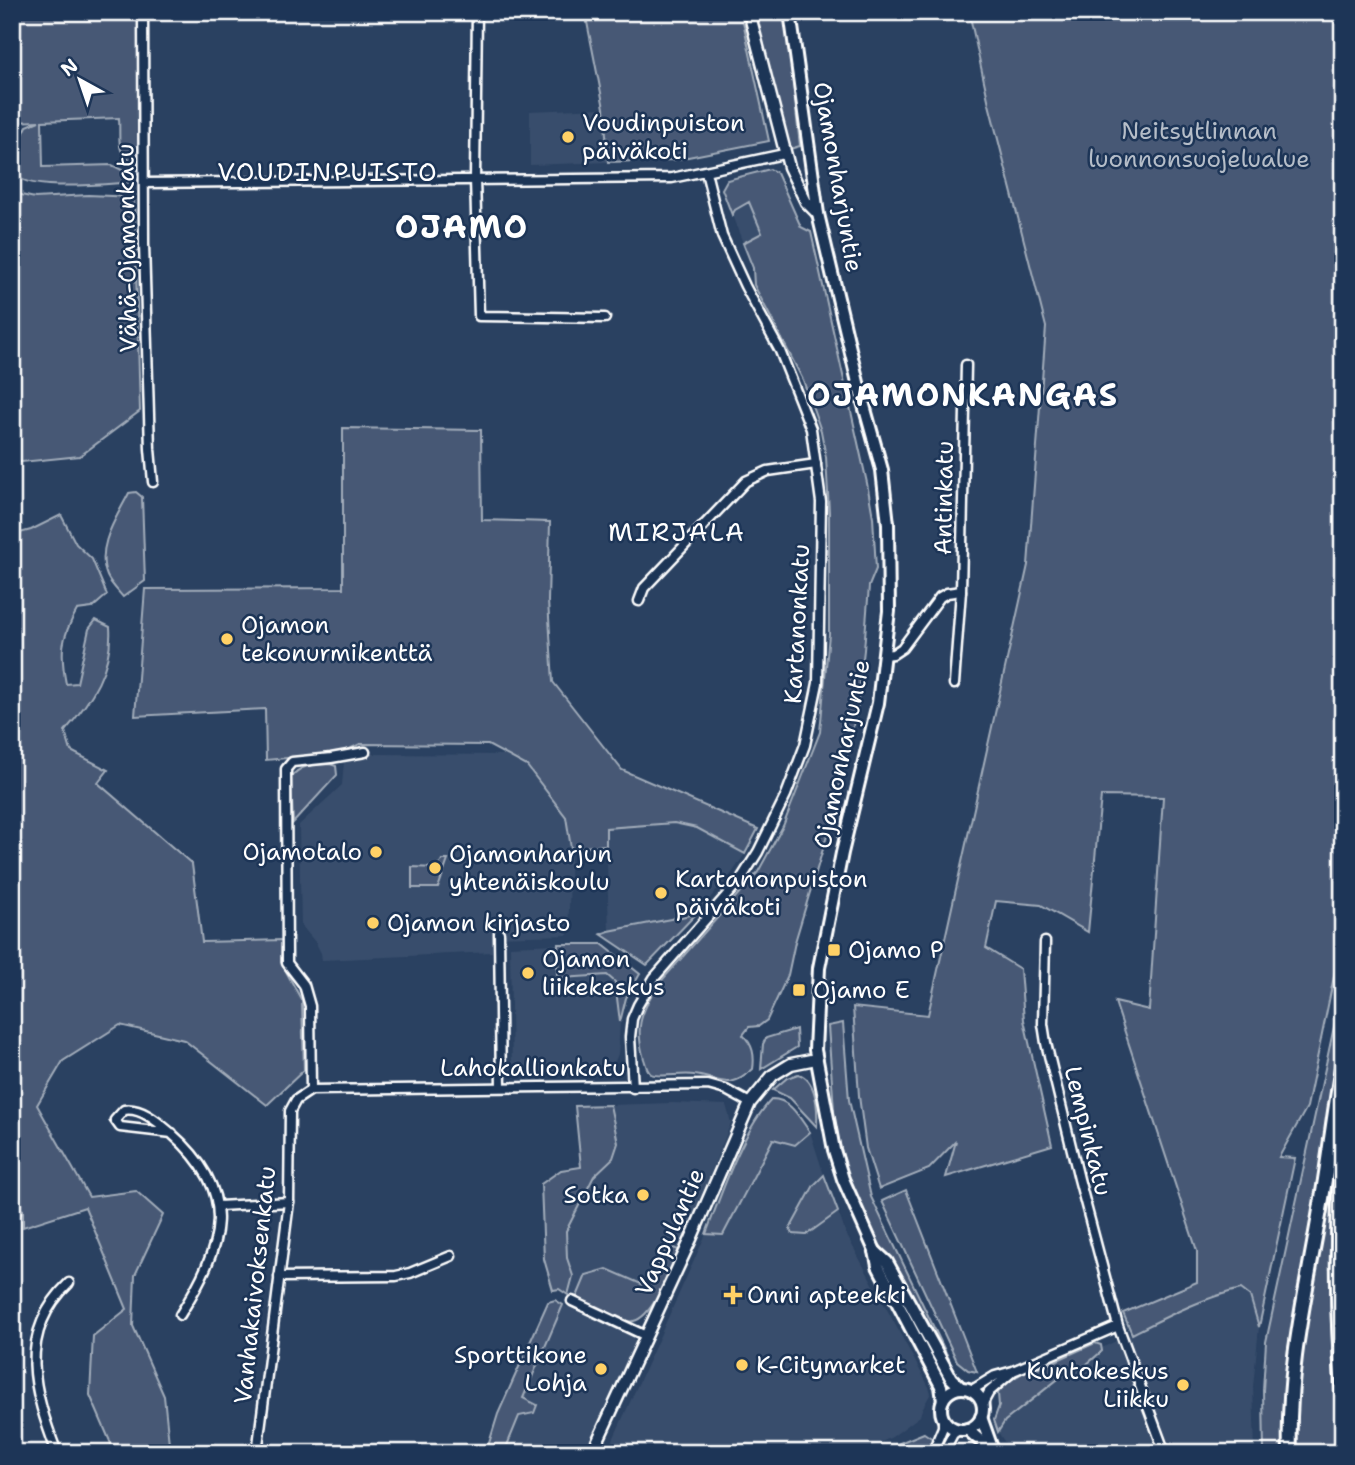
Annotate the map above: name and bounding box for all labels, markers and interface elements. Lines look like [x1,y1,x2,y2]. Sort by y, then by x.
north arrow [46,46,116,116]
text: N [56,53,83,82]
street label: Ojamonharjuntie [806,79,870,275]
place label: Voudinpuiston päiväkoti [582,107,745,167]
park label: Neitsytlinnan luonnonsuojelualue [1088,115,1310,175]
marker: Voudinpuiston päiväkoti [560,129,576,145]
street label: Vähä-Ojamonkatu [109,143,145,353]
district label: VOUDINPUISTO [217,154,439,189]
district label: OJAMO [395,205,529,248]
district label: OJAMONKANGAS [807,373,1119,416]
street label: Antinkatu [927,441,961,555]
district label: MIRJALA [608,514,746,549]
street label: Kartanonkatu [777,543,817,705]
place label: Ojamon tekonurmikenttä [241,609,433,669]
marker: Ojamon tekonurmikenttä [219,631,235,647]
street label: Ojamonharjuntie [806,656,878,852]
place label: Ojamotalo [242,836,362,868]
place label: Ojamonharjun yhtenäiskoulu [449,838,612,898]
marker: Ojamotalo [368,844,384,860]
marker: Ojamonharjun yhtenäiskoulu [427,860,443,876]
place label: Kartanonpuiston päiväkoti [675,863,867,923]
marker: Kartanonpuiston päiväkoti [653,885,669,901]
place label: Ojamon kirjasto [387,907,571,939]
marker: Ojamon kirjasto [365,915,381,931]
place label: Ojamo P [848,934,944,966]
marker: Ojamo P [826,942,842,958]
place label: Ojamon liikekeskus [542,943,665,1003]
marker: Ojamon liikekeskus [520,965,536,981]
place label: Ojamo E [813,974,910,1006]
marker: Ojamo E [791,982,807,998]
street label: Lahokallionkatu [440,1052,626,1084]
street label: Lempinkatu [1056,1063,1120,1199]
street label: Vappulantie [628,1163,712,1301]
street label: Vanhakaivoksenkatu [227,1164,283,1406]
place label: Sotka [564,1179,629,1211]
marker: Sotka [635,1187,651,1203]
place label: Onni apteekki [747,1279,907,1311]
marker: Onni apteekki [725,1287,741,1303]
place label: Sporttikone Lohja [454,1339,587,1399]
place label: K-Citymarket [756,1349,906,1381]
place label: Kuntokeskus Liikku [1026,1355,1169,1415]
marker: K-Citymarket [734,1357,750,1373]
marker: Sporttikone Lohja [593,1361,609,1377]
marker: Kuntokeskus Liikku [1175,1377,1191,1393]

